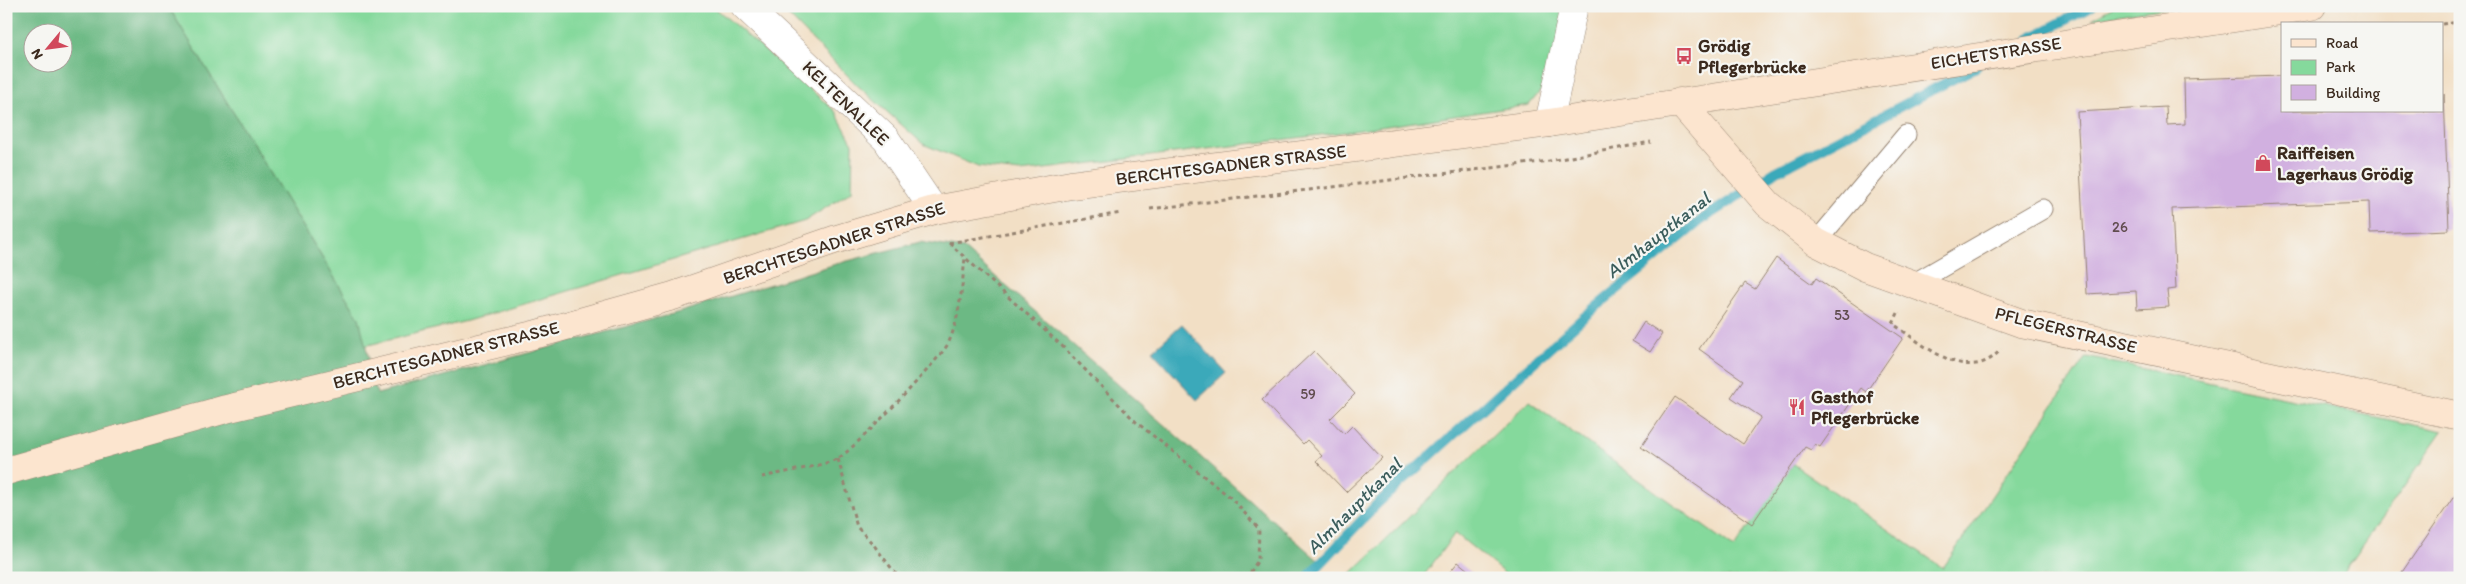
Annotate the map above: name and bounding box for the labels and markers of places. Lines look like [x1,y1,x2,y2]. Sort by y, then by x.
place label: Grödig Pflegerbrücke [1698,35,1807,78]
bus stop icon: Grödig Pflegerbrücke [1674,46,1694,66]
place label: Raiffeisen Lagerhaus Grödig [2277,142,2414,185]
shop icon: Raiffeisen Lagerhaus Grödig [2253,153,2273,173]
place label: Gasthof Pflegerbrücke [1811,386,1920,429]
restaurant icon: Gasthof Pflegerbrücke [1787,397,1807,417]

